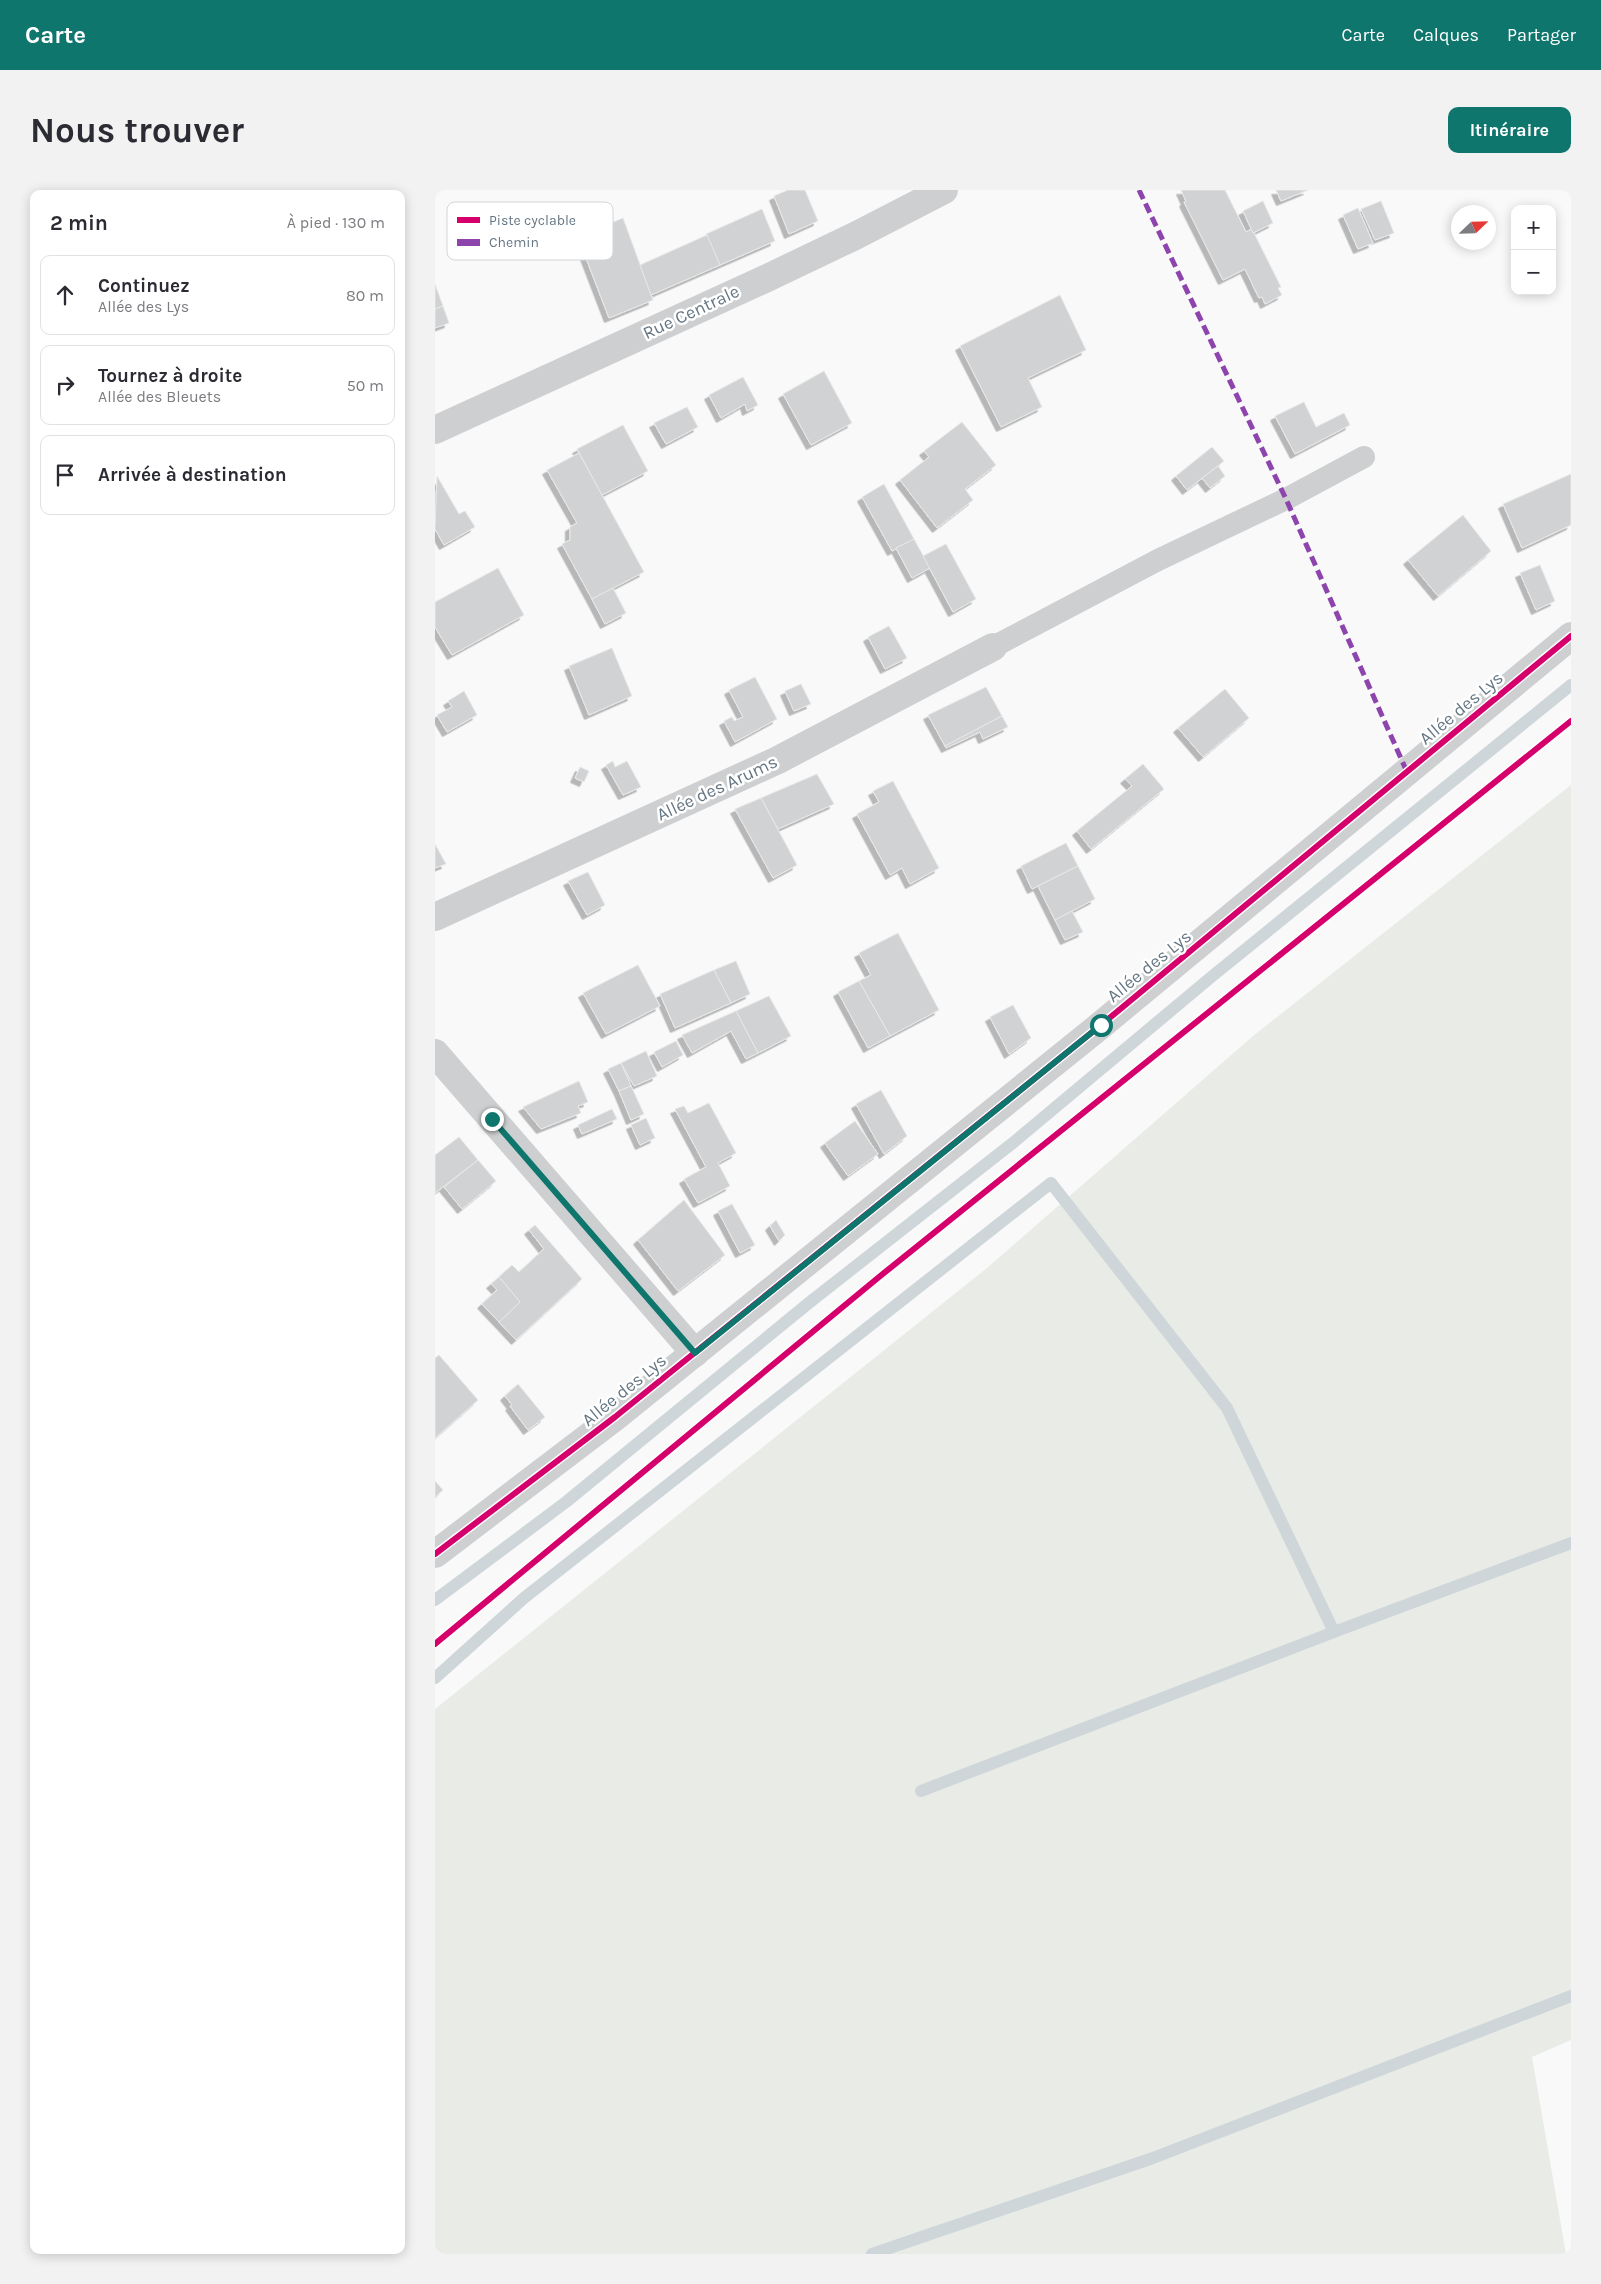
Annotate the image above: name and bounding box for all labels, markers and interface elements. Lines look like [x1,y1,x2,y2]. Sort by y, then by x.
text: Carte [25,21,86,49]
text: Carte [1341,24,1385,46]
text: Calques [1413,24,1479,46]
text: Partager [1507,24,1576,46]
button: Itinéraire [1448,107,1571,153]
text: Nous trouver [30,110,244,151]
legend [447,202,613,260]
north arrow [1451,205,1496,250]
map controls [1511,205,1556,295]
button: + [1511,205,1556,250]
text: 2 min [50,211,108,235]
text: Piste cyclable [489,212,576,229]
text: À pied · 130 m [287,213,385,232]
text: Chemin [489,234,539,251]
button: − [1511,250,1556,295]
text: Continuez [98,275,190,297]
street label: Rue Centrale [639,280,743,344]
icon: ahead [51,281,79,309]
text: 80 m [346,286,384,305]
text: Allée des Lys [98,297,189,316]
text: Tournez à droite [98,365,242,387]
icon: right [51,371,79,399]
text: 50 m [347,376,384,395]
text: Allée des Bleuets [98,387,221,406]
icon: arrive [51,461,79,489]
text: Arrivée à destination [98,464,287,486]
street label: Allée des Lys [1415,667,1507,749]
street label: Allée des Arums [653,750,781,826]
street label: Allée des Lys [1102,925,1196,1007]
route start [1090,1014,1113,1037]
route end [481,1108,504,1131]
street label: Allée des Lys [577,1349,671,1431]

